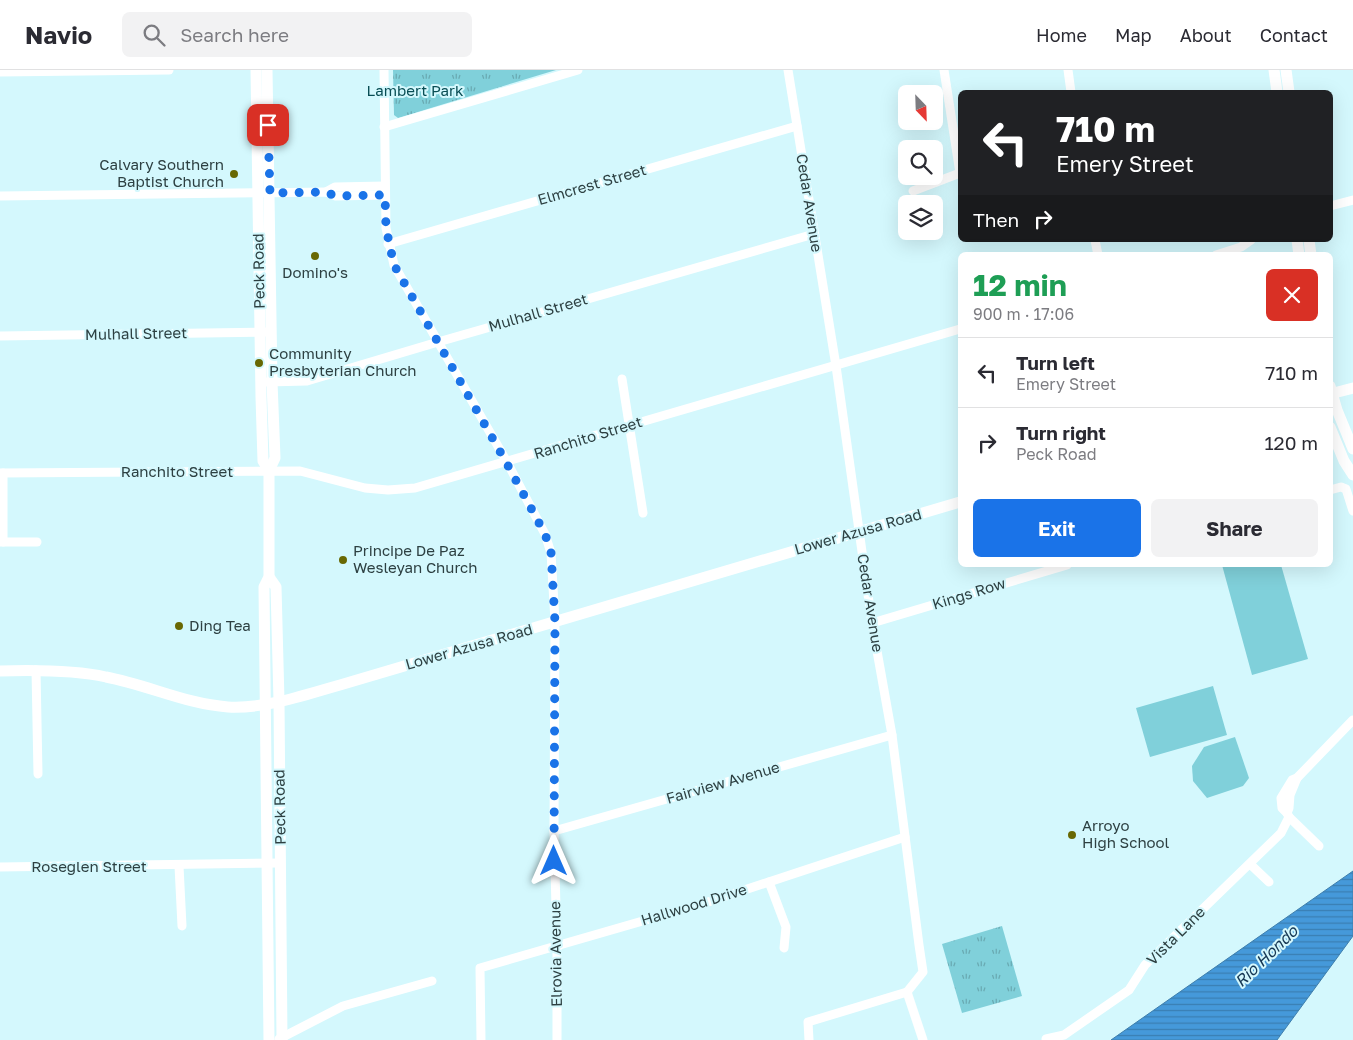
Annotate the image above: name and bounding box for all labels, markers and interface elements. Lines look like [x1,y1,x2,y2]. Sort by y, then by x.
search box [122,12,472,57]
text: Navio [25,20,92,49]
icon: search [140,21,168,49]
text: Search here [180,23,289,46]
text: Home [1036,24,1087,46]
text: Map [1115,24,1152,46]
text: About [1180,24,1232,46]
text: Contact [1260,24,1328,46]
park label: Lambert Park [367,81,464,99]
north arrow [898,85,942,130]
map controls [898,85,943,240]
pin [247,104,289,146]
text: 710 m [1056,108,1155,150]
icon: left [973,110,1038,175]
icon: arrive [254,111,282,139]
button: search [898,140,943,185]
text: Emery Street [1056,150,1194,177]
street label: Cedar Avenue [793,152,827,254]
place label: Calvary Southern Baptist Church [99,155,224,190]
street label: Elmcrest Street [535,160,648,208]
marker: Calvary Southern Baptist Church [228,168,240,180]
button: layers [898,195,943,240]
icon: right [1029,205,1057,233]
text: Then [973,208,1019,231]
street label: Peck Road [248,233,268,309]
marker: Domino's [309,250,321,262]
place label: Domino's [282,263,348,281]
text: 12 min [973,267,1067,303]
button: close [1266,269,1318,321]
street label: Mulhall Street [486,289,589,335]
text: 900 m · 17:06 [973,304,1074,324]
street label: Mulhall Street [85,323,187,343]
place label: Community Presbyterian Church [269,344,417,379]
text: Turn left [1016,351,1095,374]
marker: Community Presbyterian Church [253,357,265,369]
icon: left [973,359,1001,387]
text: 710 m [1265,361,1318,384]
text: Emery Street [1016,374,1116,394]
street label: Ranchito Street [531,412,644,462]
text: Turn right [1016,421,1106,444]
icon: right [973,429,1001,457]
text: 120 m [1264,431,1318,454]
text: Peck Road [1016,444,1097,464]
street label: Ranchito Street [121,462,233,480]
button: Exit [973,499,1141,557]
button: Share [1151,499,1318,557]
street label: Lower Azusa Road [792,504,923,558]
place label: Principe De Paz Wesleyan Church [353,541,478,576]
street label: Cedar Avenue [854,552,888,654]
marker: Principe De Paz Wesleyan Church [337,554,349,566]
street label: Kings Row [930,573,1007,613]
place label: Ding Tea [189,616,251,634]
street label: Lower Azusa Road [403,619,534,673]
marker: Ding Tea [173,620,185,632]
street label: Fairview Avenue [664,757,782,807]
street label: Peck Road [269,769,289,845]
place label: Arroyo High School [1082,816,1170,851]
marker: Arroyo High School [1066,829,1078,841]
position arrow [527,834,579,886]
street label: Roseglen Street [31,857,147,875]
street label: Hallwood Drive [639,879,749,929]
street label: Elrovia Avenue [545,901,565,1007]
street label: Vista Lane [1142,902,1209,968]
water label: Rio Hondo [1230,920,1303,991]

